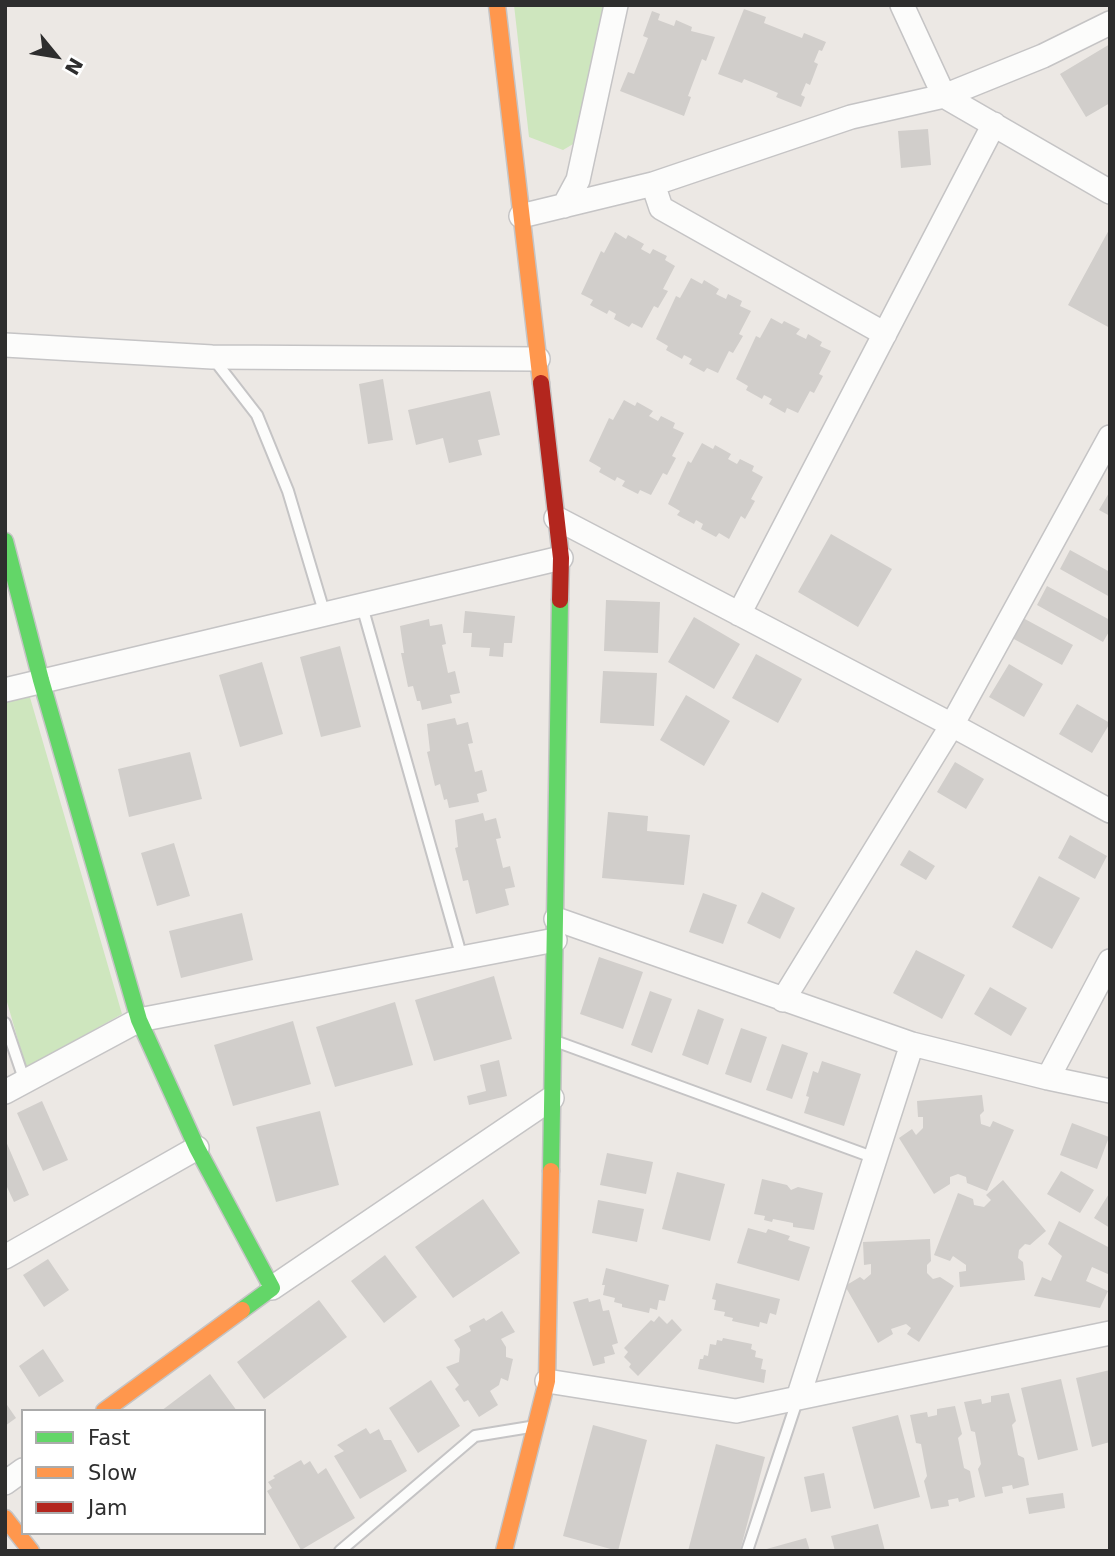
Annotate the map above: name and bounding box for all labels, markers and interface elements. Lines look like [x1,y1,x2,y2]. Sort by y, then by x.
north arrow [21,21,91,91]
text: N [61,54,88,79]
legend [21,1409,266,1535]
text: Fast [88,1426,130,1450]
text: Slow [88,1461,137,1485]
text: Jam [88,1496,128,1520]

